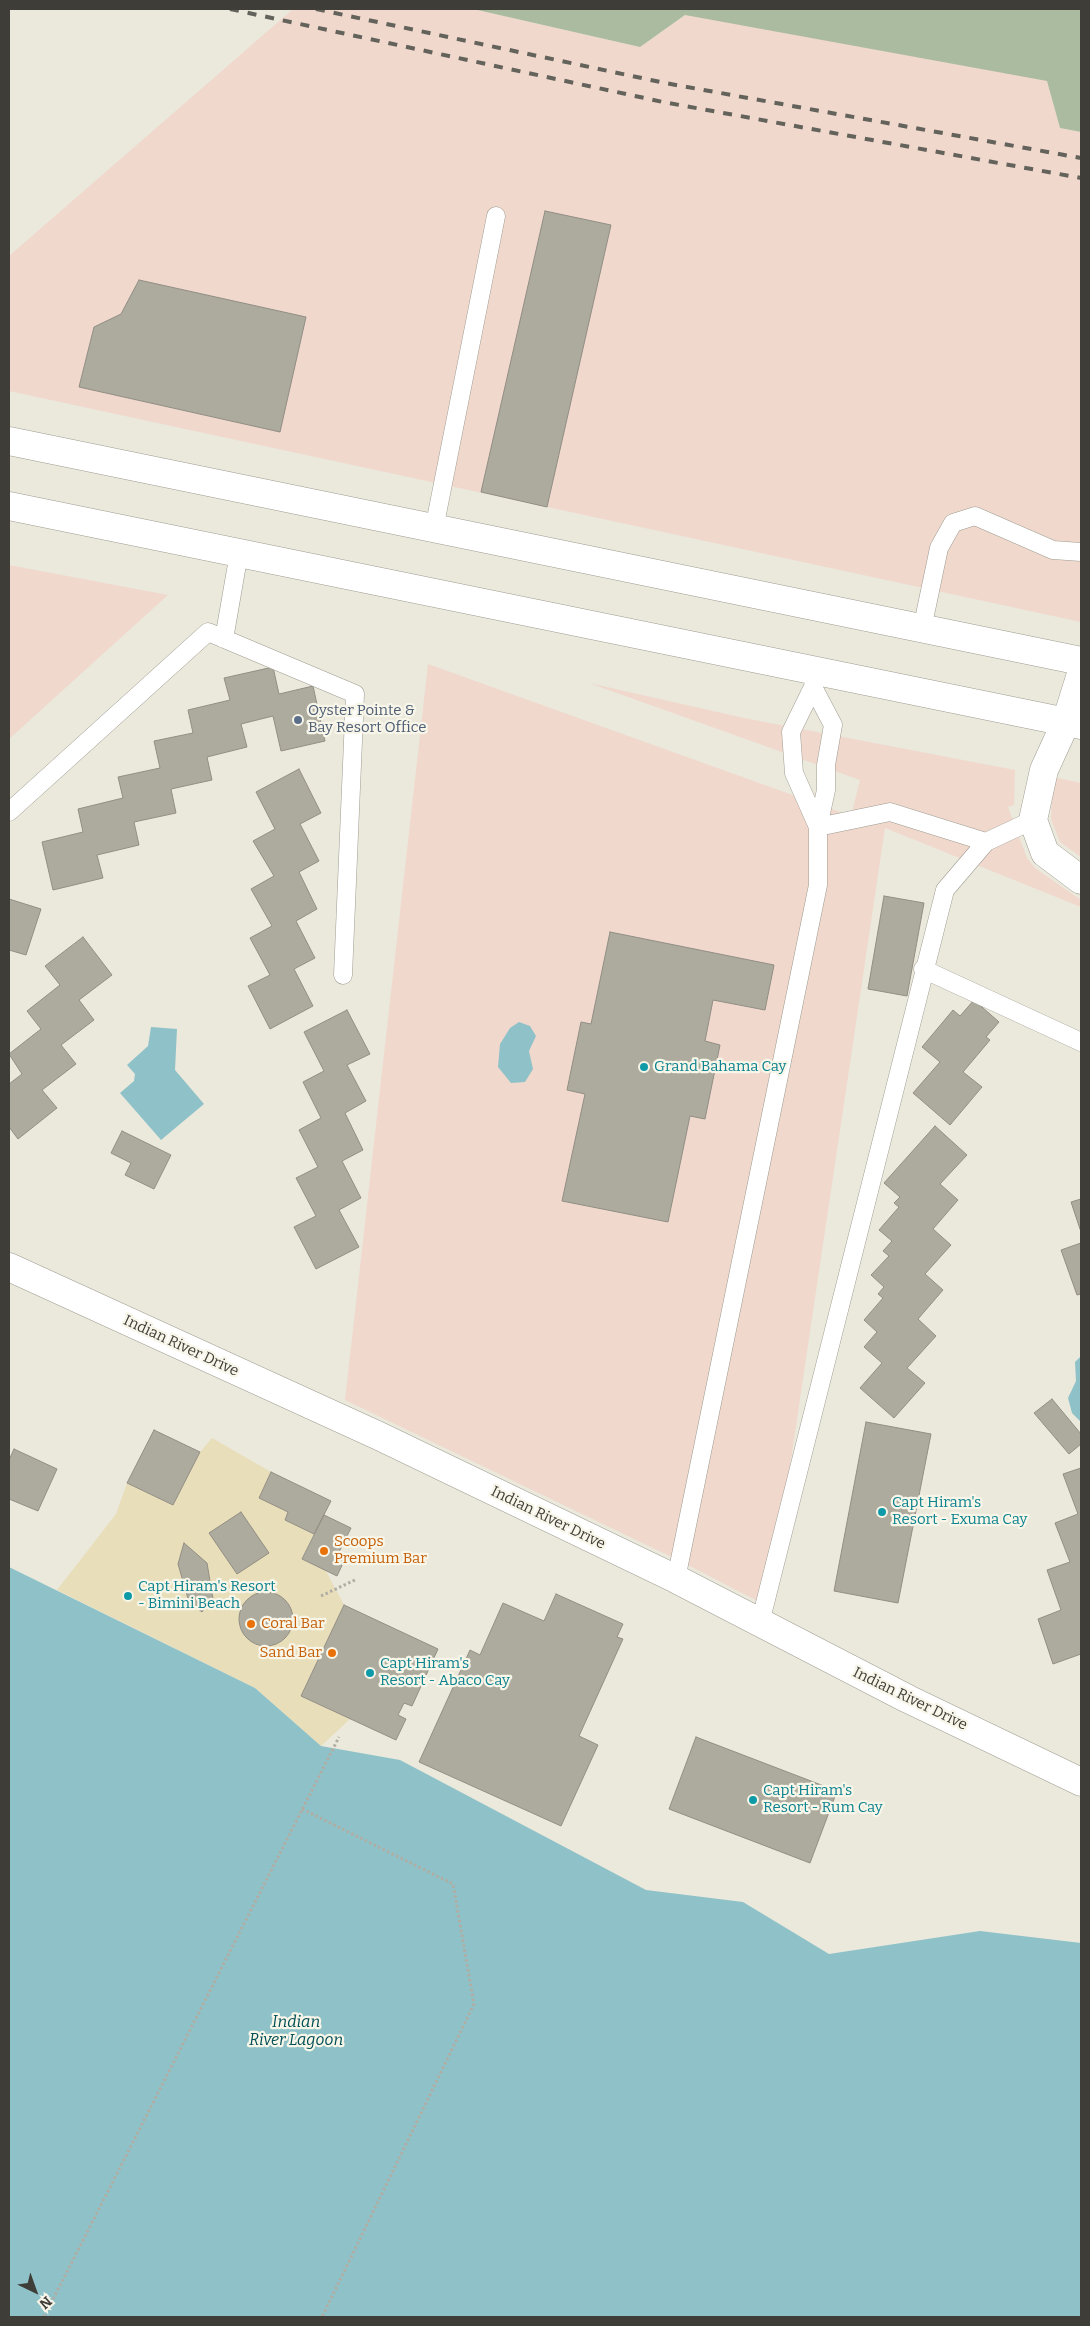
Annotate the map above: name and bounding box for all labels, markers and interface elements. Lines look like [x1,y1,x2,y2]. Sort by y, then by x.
place label: Oyster Pointe & Bay Resort Office [308,702,426,737]
marker: Oyster Pointe & Bay Resort Office [292,714,304,726]
place label: Grand Bahama Cay [654,1058,786,1076]
marker: Grand Bahama Cay [638,1061,650,1073]
street label: Indian River Drive [121,1311,241,1381]
street label: Indian River Drive [488,1483,608,1553]
place label: Capt Hiram's Resort - Exuma Cay [892,1494,1027,1529]
marker: Capt Hiram's Resort - Exuma Cay [876,1506,888,1518]
place label: Scoops Premium Bar [334,1533,427,1568]
marker: Scoops Premium Bar [318,1545,330,1557]
place label: Capt Hiram's Resort - Bimini Beach [138,1578,276,1613]
marker: Capt Hiram's Resort - Bimini Beach [122,1590,134,1602]
place label: Coral Bar [261,1615,325,1633]
marker: Coral Bar [245,1618,257,1630]
place label: Sand Bar [260,1644,322,1662]
marker: Sand Bar [326,1647,338,1659]
place label: Capt Hiram's Resort - Abaco Cay [380,1655,510,1690]
street label: Indian River Drive [850,1664,970,1734]
marker: Capt Hiram's Resort - Abaco Cay [364,1667,376,1679]
place label: Capt Hiram's Resort - Rum Cay [763,1782,883,1817]
marker: Capt Hiram's Resort - Rum Cay [747,1794,759,1806]
water label: Indian River Lagoon [249,2013,343,2051]
north arrow [10,2266,60,2316]
text: N [36,2293,55,2312]

